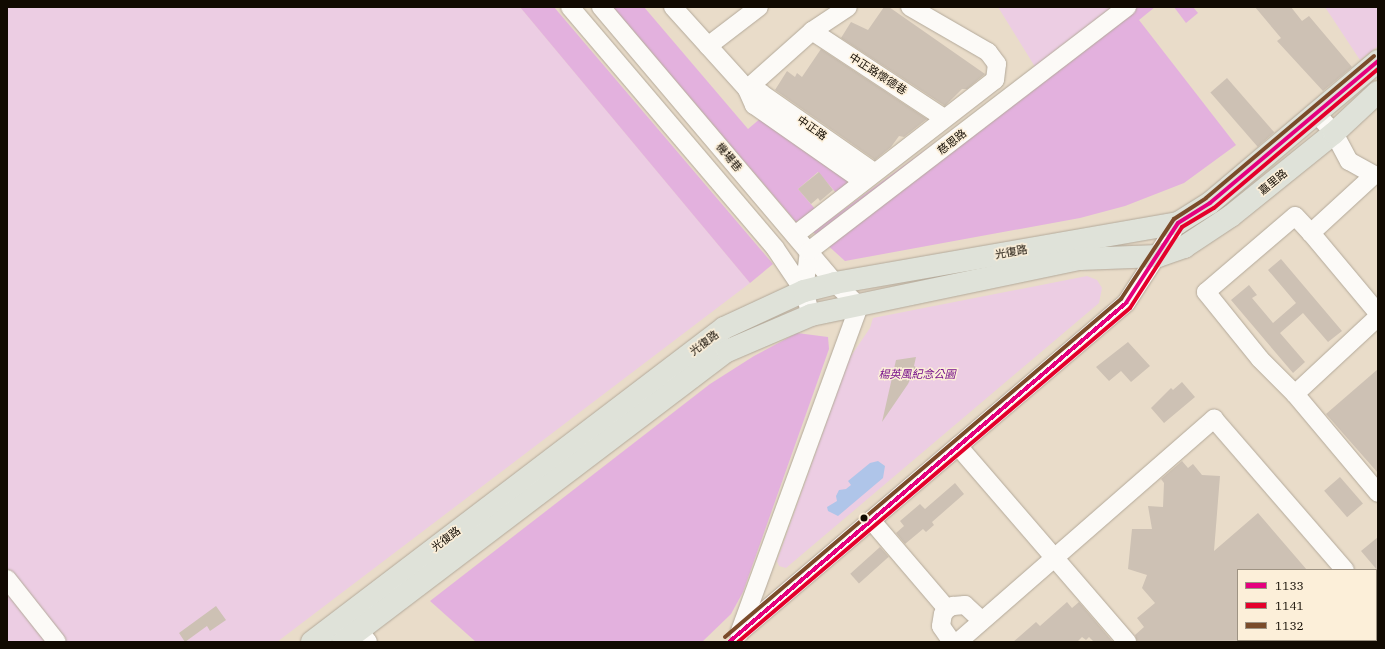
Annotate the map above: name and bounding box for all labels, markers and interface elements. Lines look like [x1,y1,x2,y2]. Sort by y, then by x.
street label: 中正路懷德巷 [847,50,909,98]
street label: 中正路 [795,113,829,143]
street label: 慈恩路 [935,127,969,157]
street label: 機場巷 [713,140,745,174]
street label: 嘉里路 [1256,166,1290,198]
street label: 光復路 [994,243,1028,261]
street label: 光復路 [687,328,721,358]
park label: 楊英風紀念公園 [879,367,955,381]
unlabelled marker [859,513,869,523]
street label: 光復路 [429,524,463,554]
legend [1237,569,1377,641]
text: 1133 [1275,578,1304,593]
text: 1141 [1275,598,1304,613]
text: 1132 [1275,618,1304,633]

